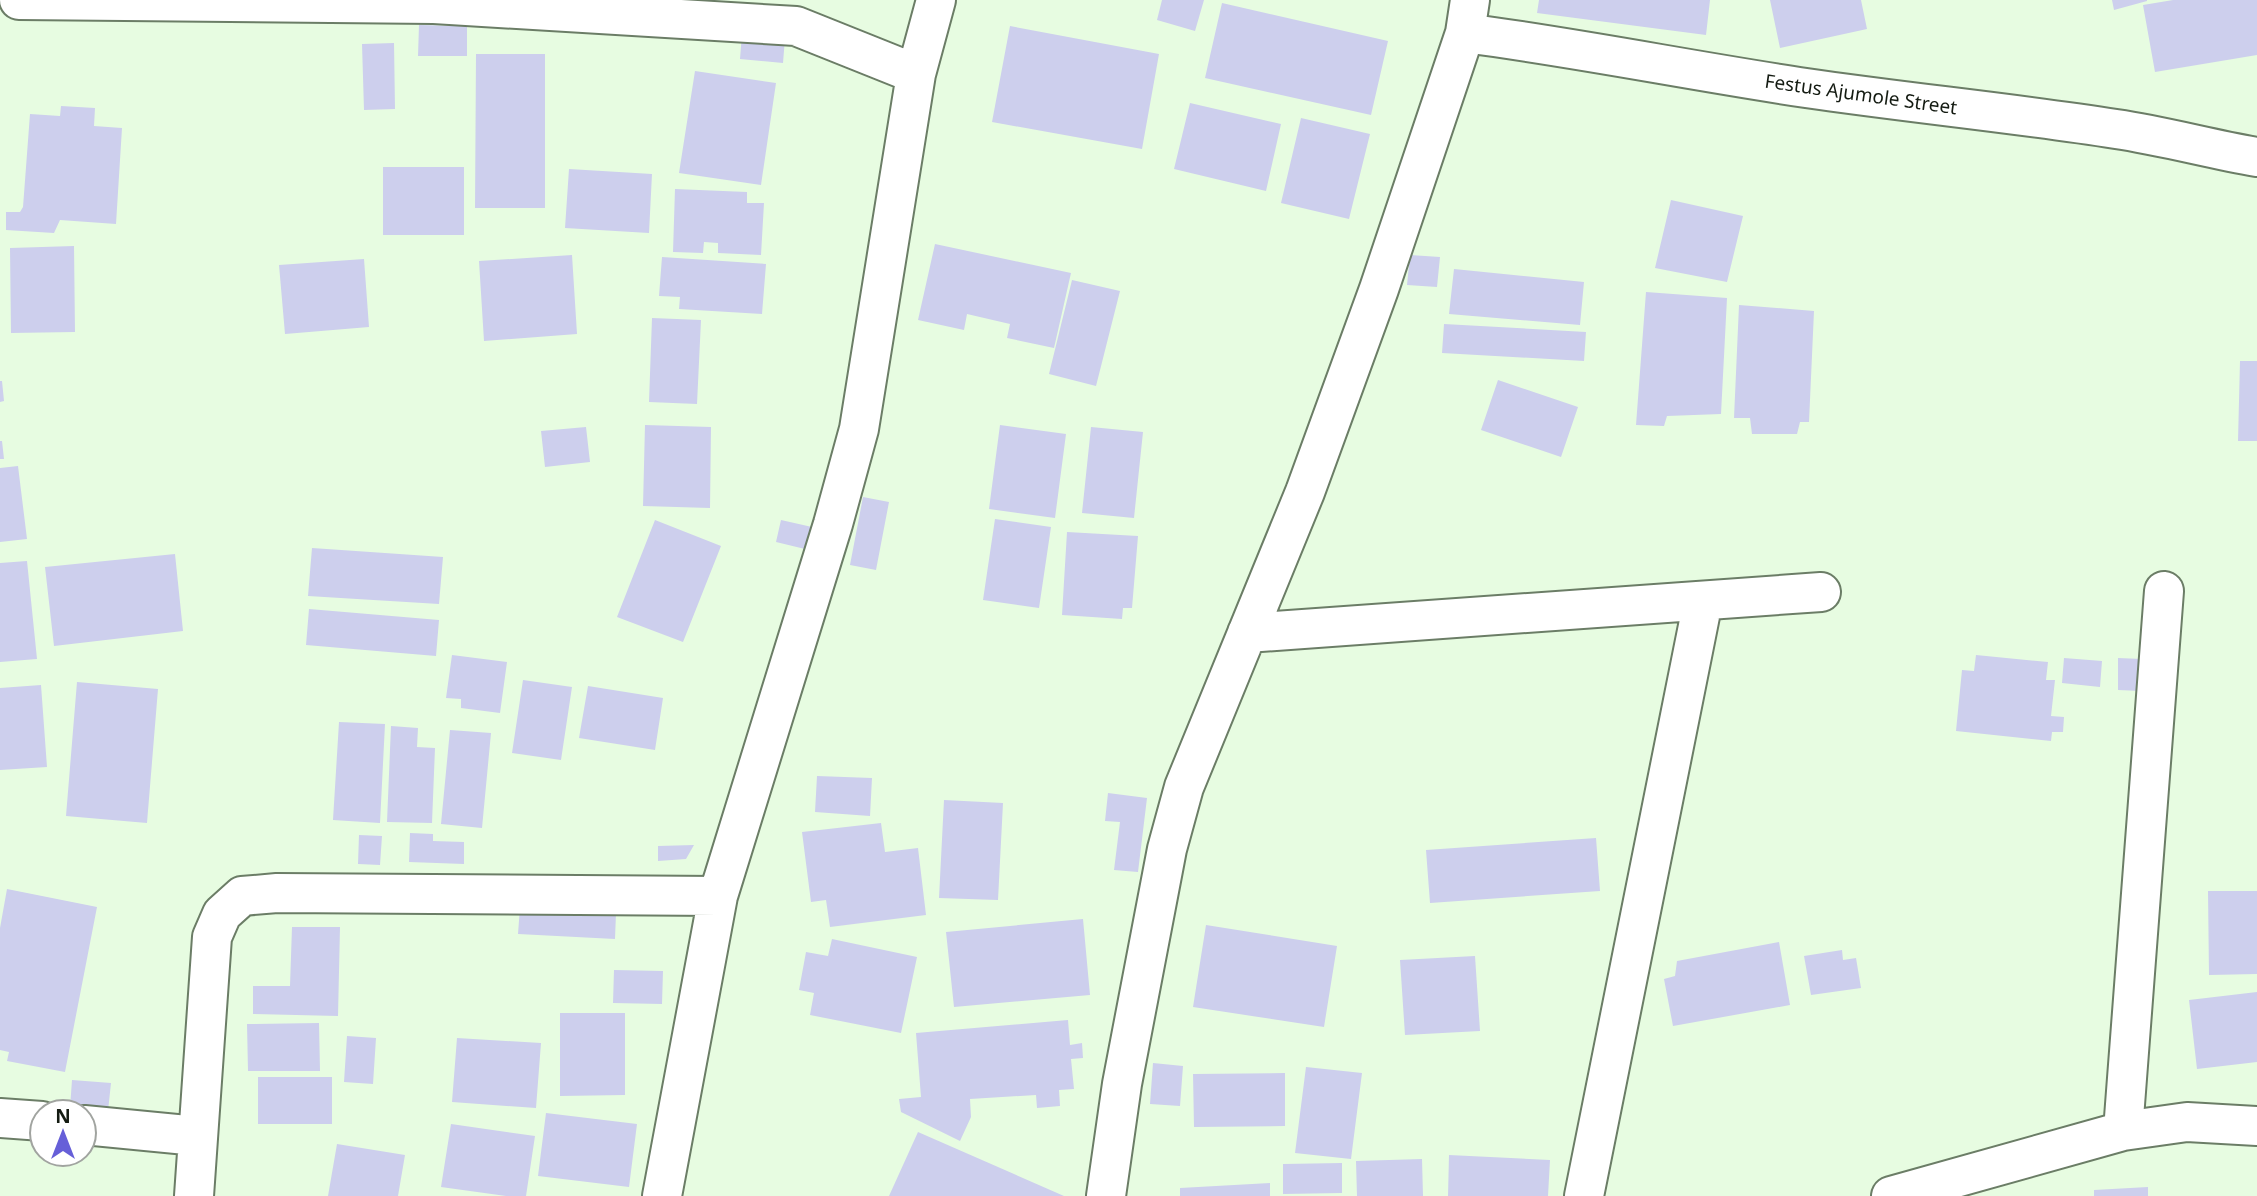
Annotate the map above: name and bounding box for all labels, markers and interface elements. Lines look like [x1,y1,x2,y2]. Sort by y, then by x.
street label: Festus Ajumole Street [1763,68,1959,120]
north arrow [28,1098,98,1168]
text: N [55,1103,71,1129]

